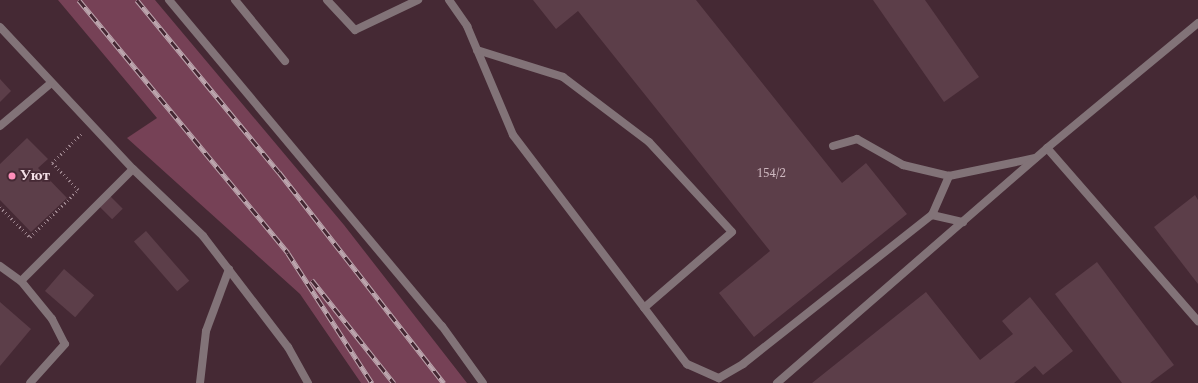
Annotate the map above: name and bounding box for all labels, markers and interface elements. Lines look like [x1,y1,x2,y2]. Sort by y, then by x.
house number: 154/2 [756,165,786,181]
place label: Уют [20,167,50,185]
marker: Уют [7,171,17,181]

